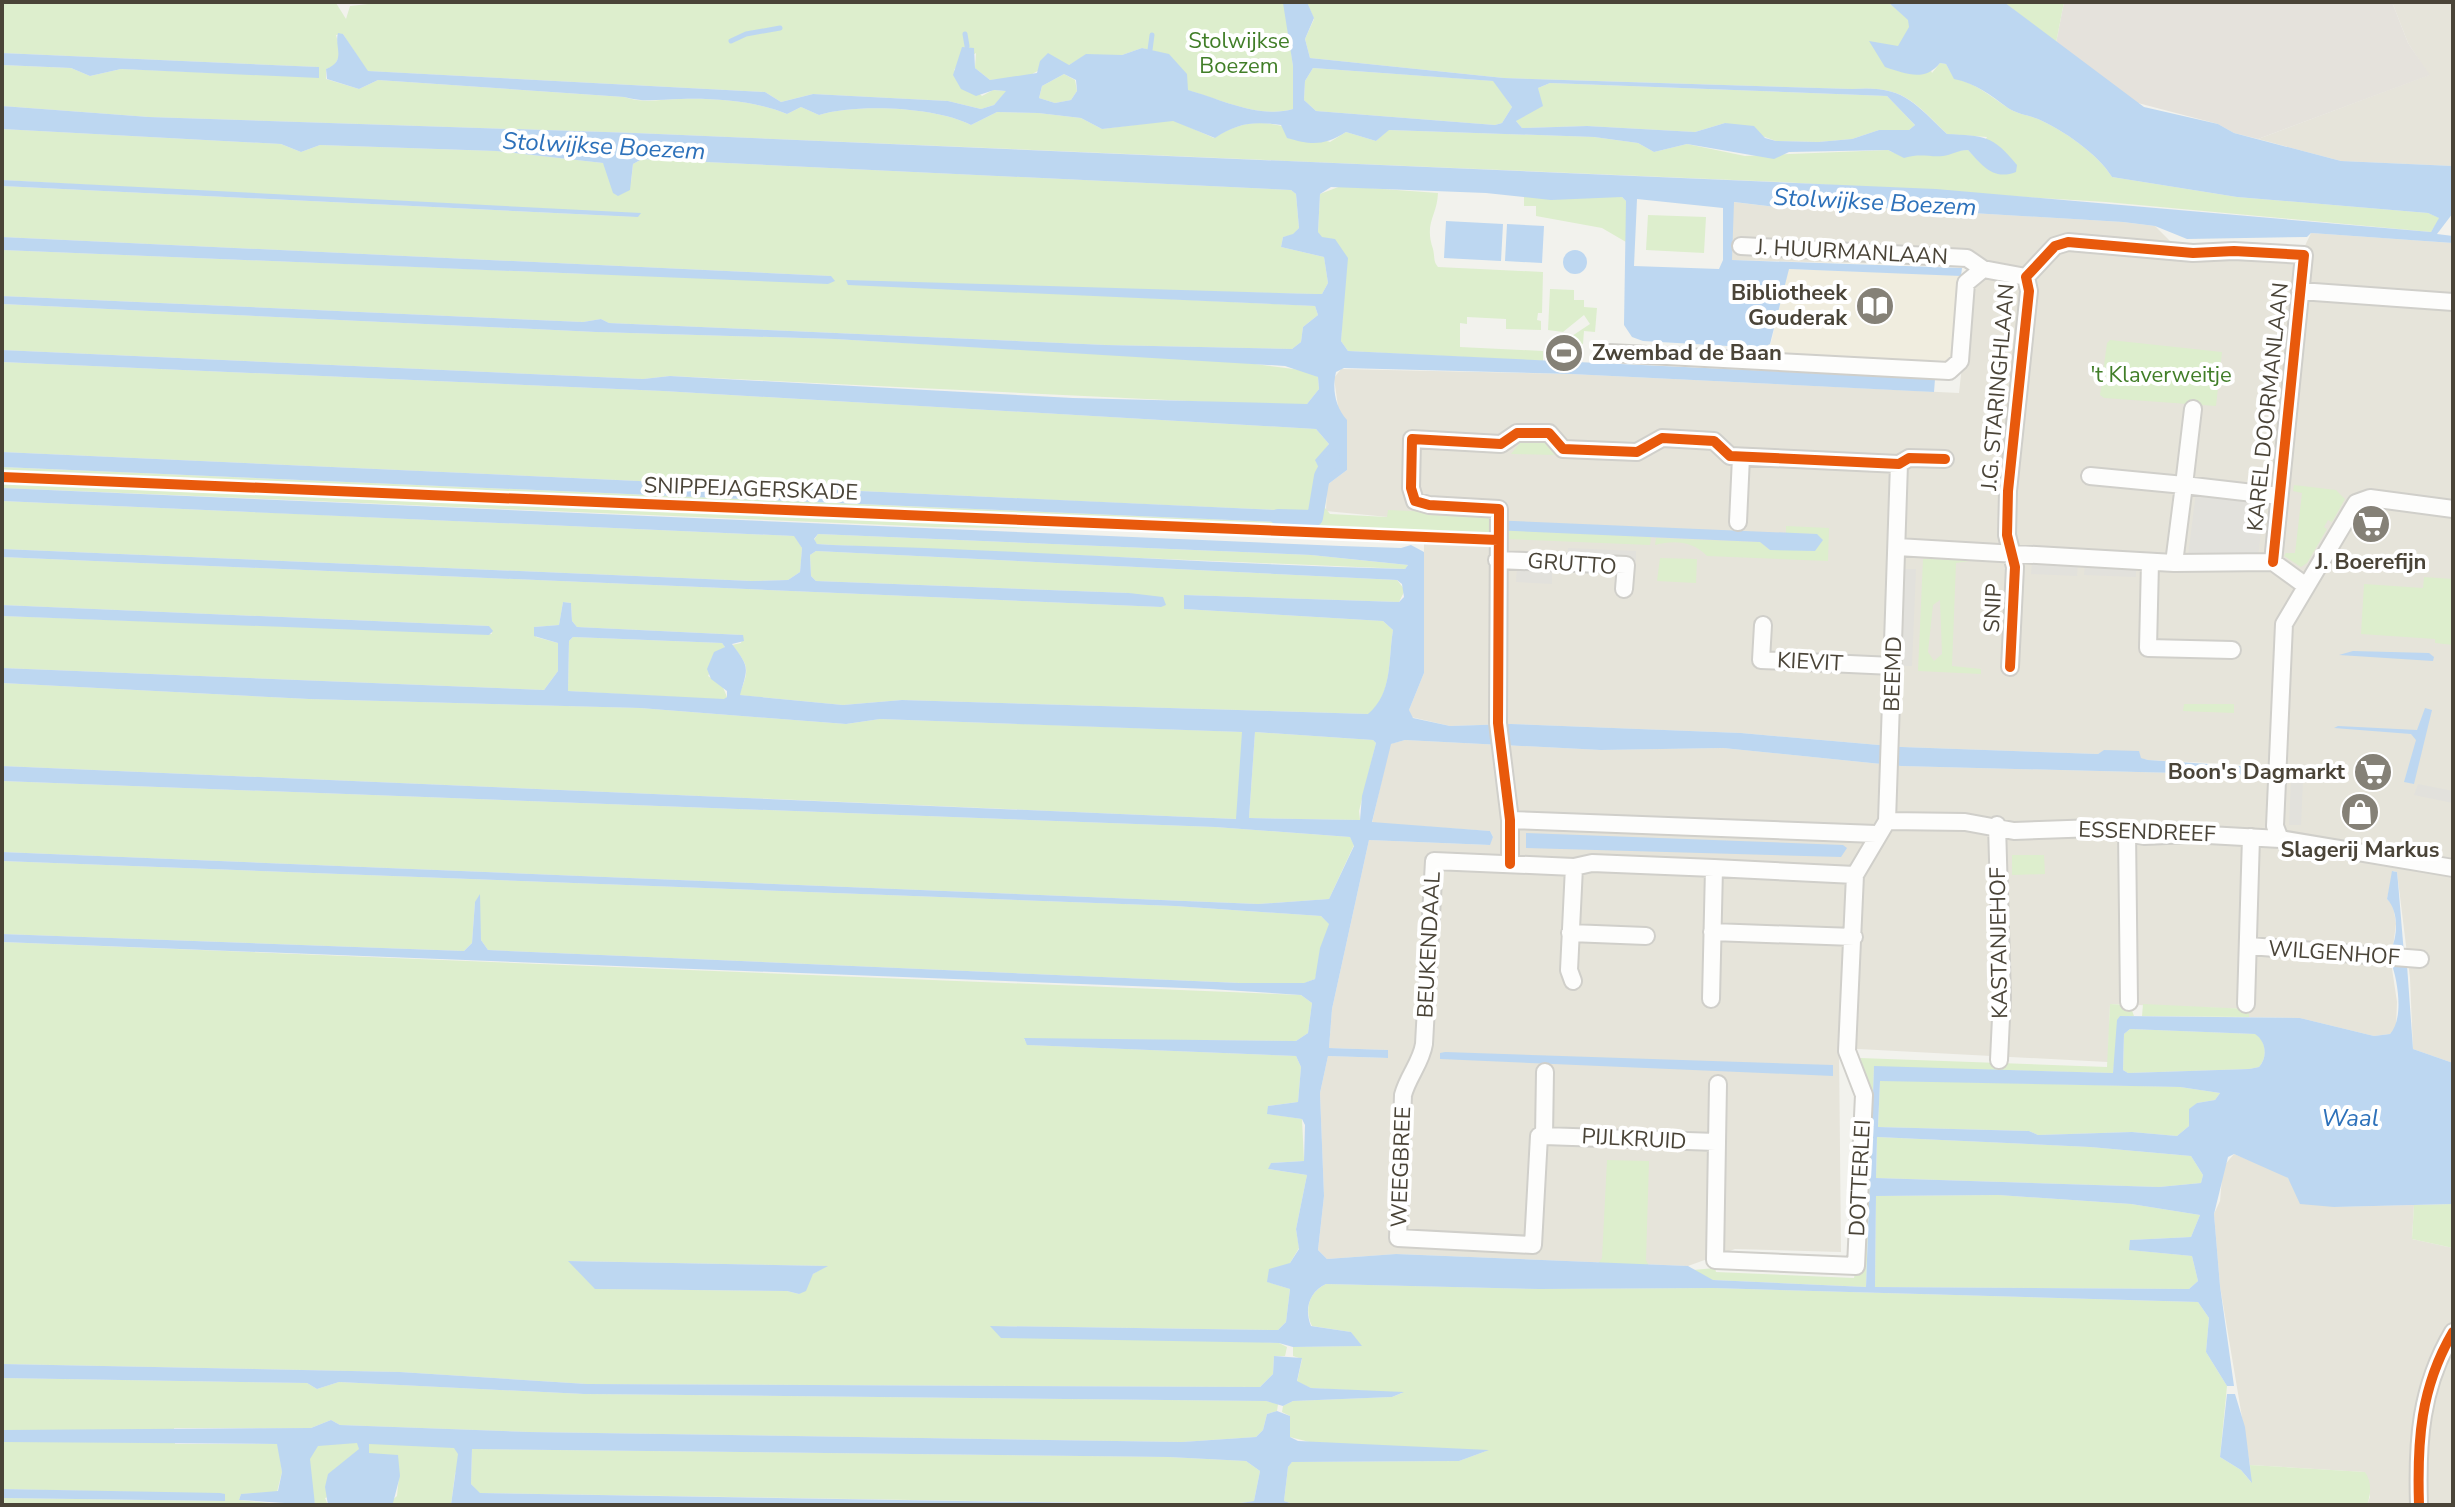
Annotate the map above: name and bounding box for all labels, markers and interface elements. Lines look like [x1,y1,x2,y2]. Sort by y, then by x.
park label: Stolwijkse Boezem [1188,26,1290,81]
water label: Stolwijkse Boezem [502,125,706,167]
water label: Stolwijkse Boezem [1773,181,1977,223]
street label: J. HUURMANLAAN [1754,232,1949,272]
place label: Bibliotheek Gouderak [1731,278,1848,333]
street label: KAREL DOORMANLAAN [2240,281,2296,533]
street label: J.G. STARINGHLAAN [1974,282,2022,493]
library icon: Bibliotheek Gouderak [1854,285,1896,327]
sports icon: Zwembad de Baan [1543,332,1585,374]
place label: Zwembad de Baan [1592,338,1782,368]
park label: 't Klaverweitje [2090,360,2232,390]
street label: SNIPPEJAGERSKADE [643,470,859,508]
supermarket icon: J. Boerefijn [2350,503,2392,545]
street label: GRUTTO [1526,546,1618,582]
place label: J. Boerefijn [2315,547,2426,577]
street label: SNIP [1977,582,2009,633]
street label: BEEMD [1877,636,1909,712]
street label: KIEVIT [1776,645,1845,679]
supermarket icon: Boon's Dagmarkt [2352,751,2394,793]
place label: Boon's Dagmarkt [2168,757,2346,787]
shop icon: Slagerij Markus [2339,791,2381,833]
street label: ESSENDREEF [2078,815,2216,849]
place label: Slagerij Markus [2280,835,2440,865]
street label: KASTANJEHOF [1983,867,2015,1019]
street label: BEUKENDAAL [1410,871,1448,1019]
street label: WILGENHOF [2267,933,2401,973]
water label: Waal [2321,1102,2379,1134]
street label: WEEGBREE [1384,1106,1418,1228]
street label: DOTTERLEI [1842,1119,1878,1237]
street label: PIJLKRUID [1581,1121,1687,1157]

